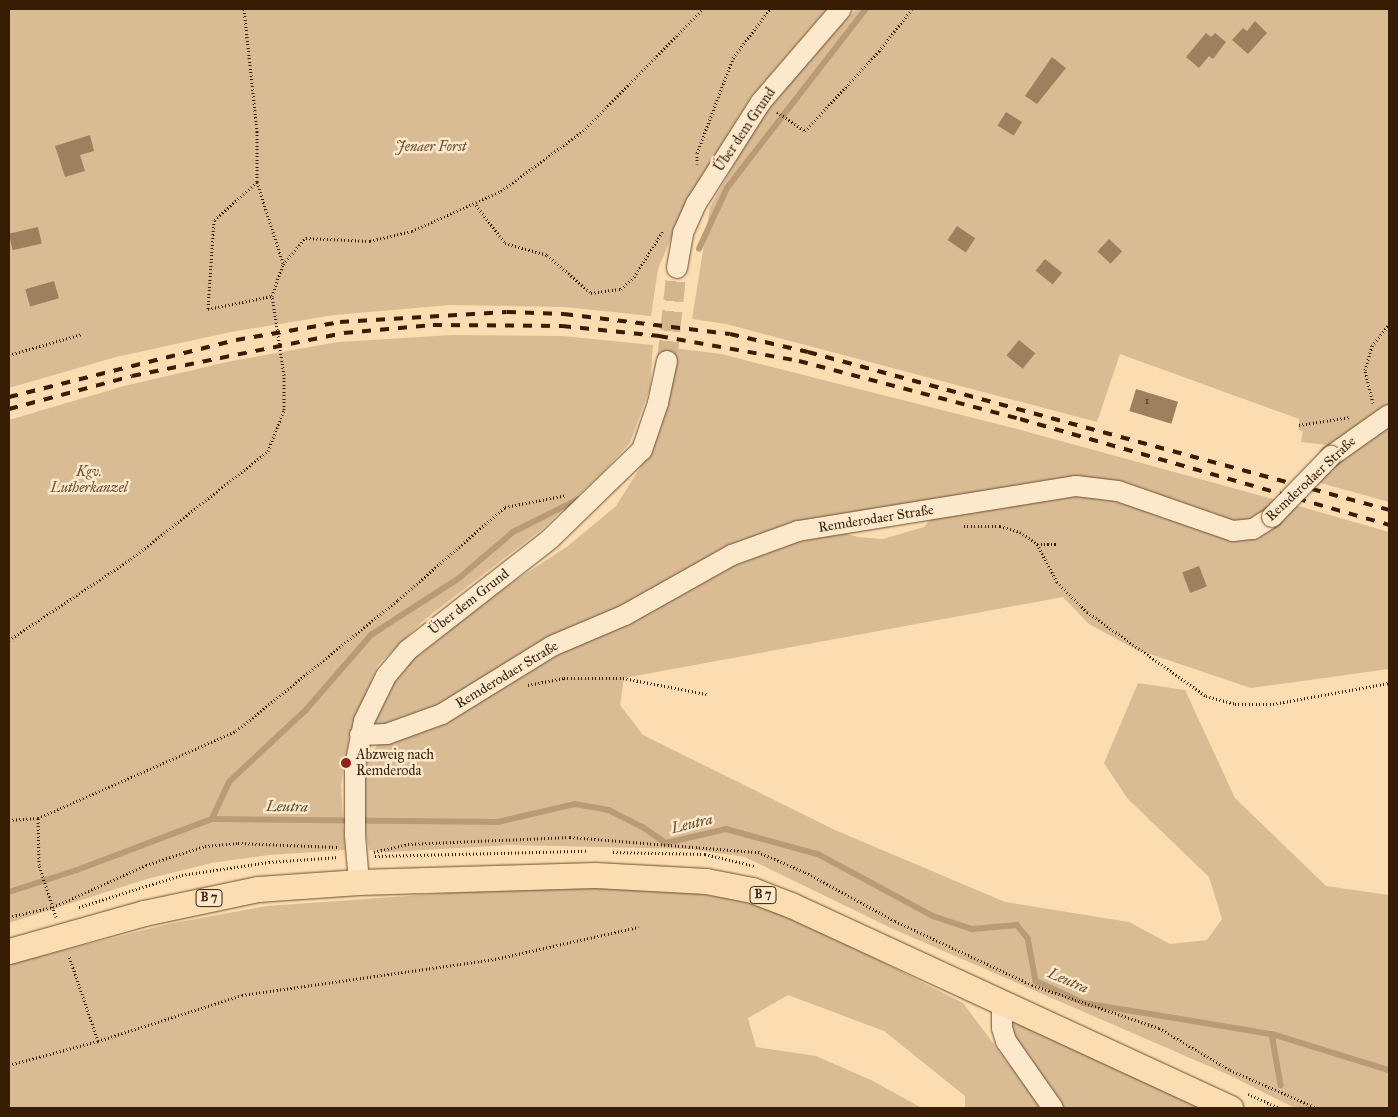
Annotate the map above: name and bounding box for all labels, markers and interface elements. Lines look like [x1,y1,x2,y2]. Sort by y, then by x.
street label: Über dem Grund [711,85,779,175]
park label: Jenaer Forst [396,139,466,155]
house number: 1 [1145,394,1149,408]
street label: Remderodaer Straße [1263,433,1359,525]
park label: Kgv. Lutherkanzel [51,464,127,497]
street label: Remderodaer Straße [817,502,935,536]
street label: Über dem Grund [425,565,513,639]
street label: Remderodaer Straße [453,638,561,712]
place label: Abzweig nach Remderoda [356,747,434,780]
marker: Abzweig nach Remderoda [340,757,352,769]
water label: Leutra [266,798,308,816]
water label: Leutra [669,810,715,838]
road number: B 7 [749,886,777,904]
road number: B 7 [195,888,223,908]
water label: Leutra [1045,965,1091,997]

